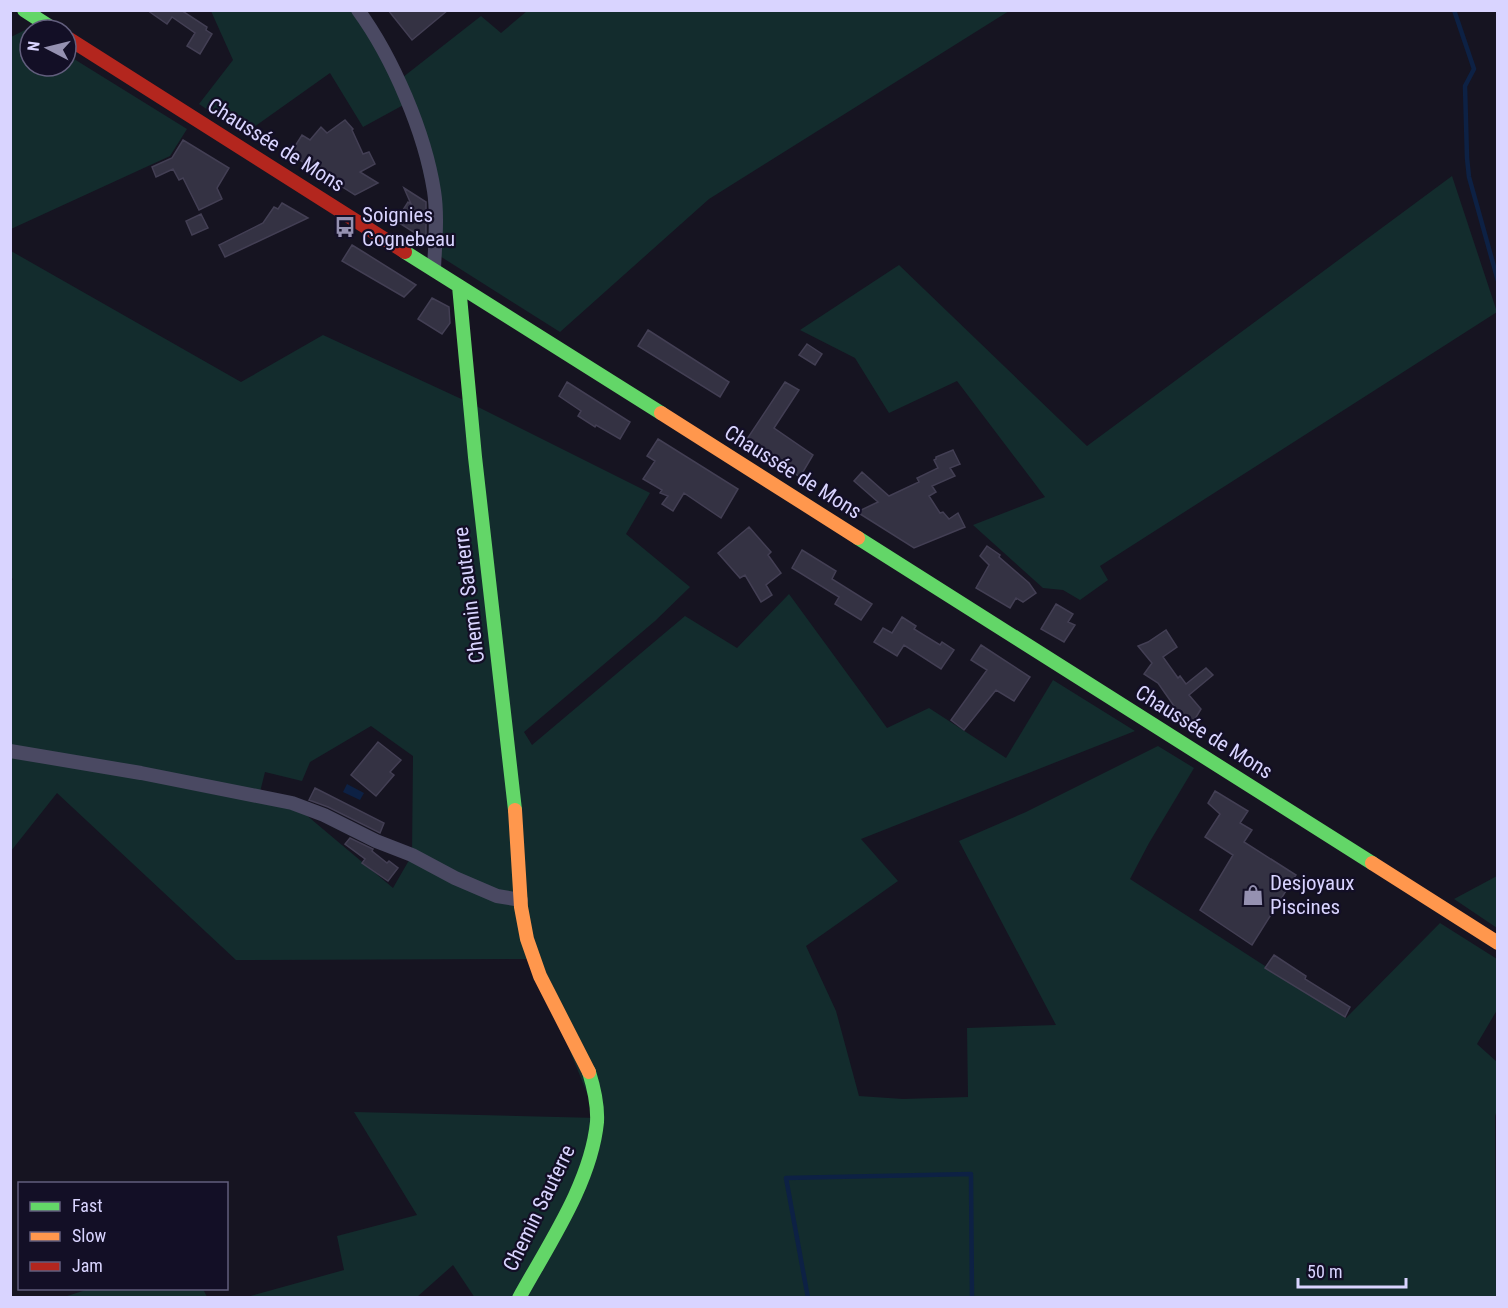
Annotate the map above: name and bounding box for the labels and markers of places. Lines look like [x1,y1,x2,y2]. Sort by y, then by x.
place label: Soignies Cognebeau [362,203,455,251]
bus stop icon: Soignies Cognebeau [333,215,357,239]
place label: Desjoyaux Piscines [1270,871,1355,919]
shop icon: Desjoyaux Piscines [1241,883,1265,907]

